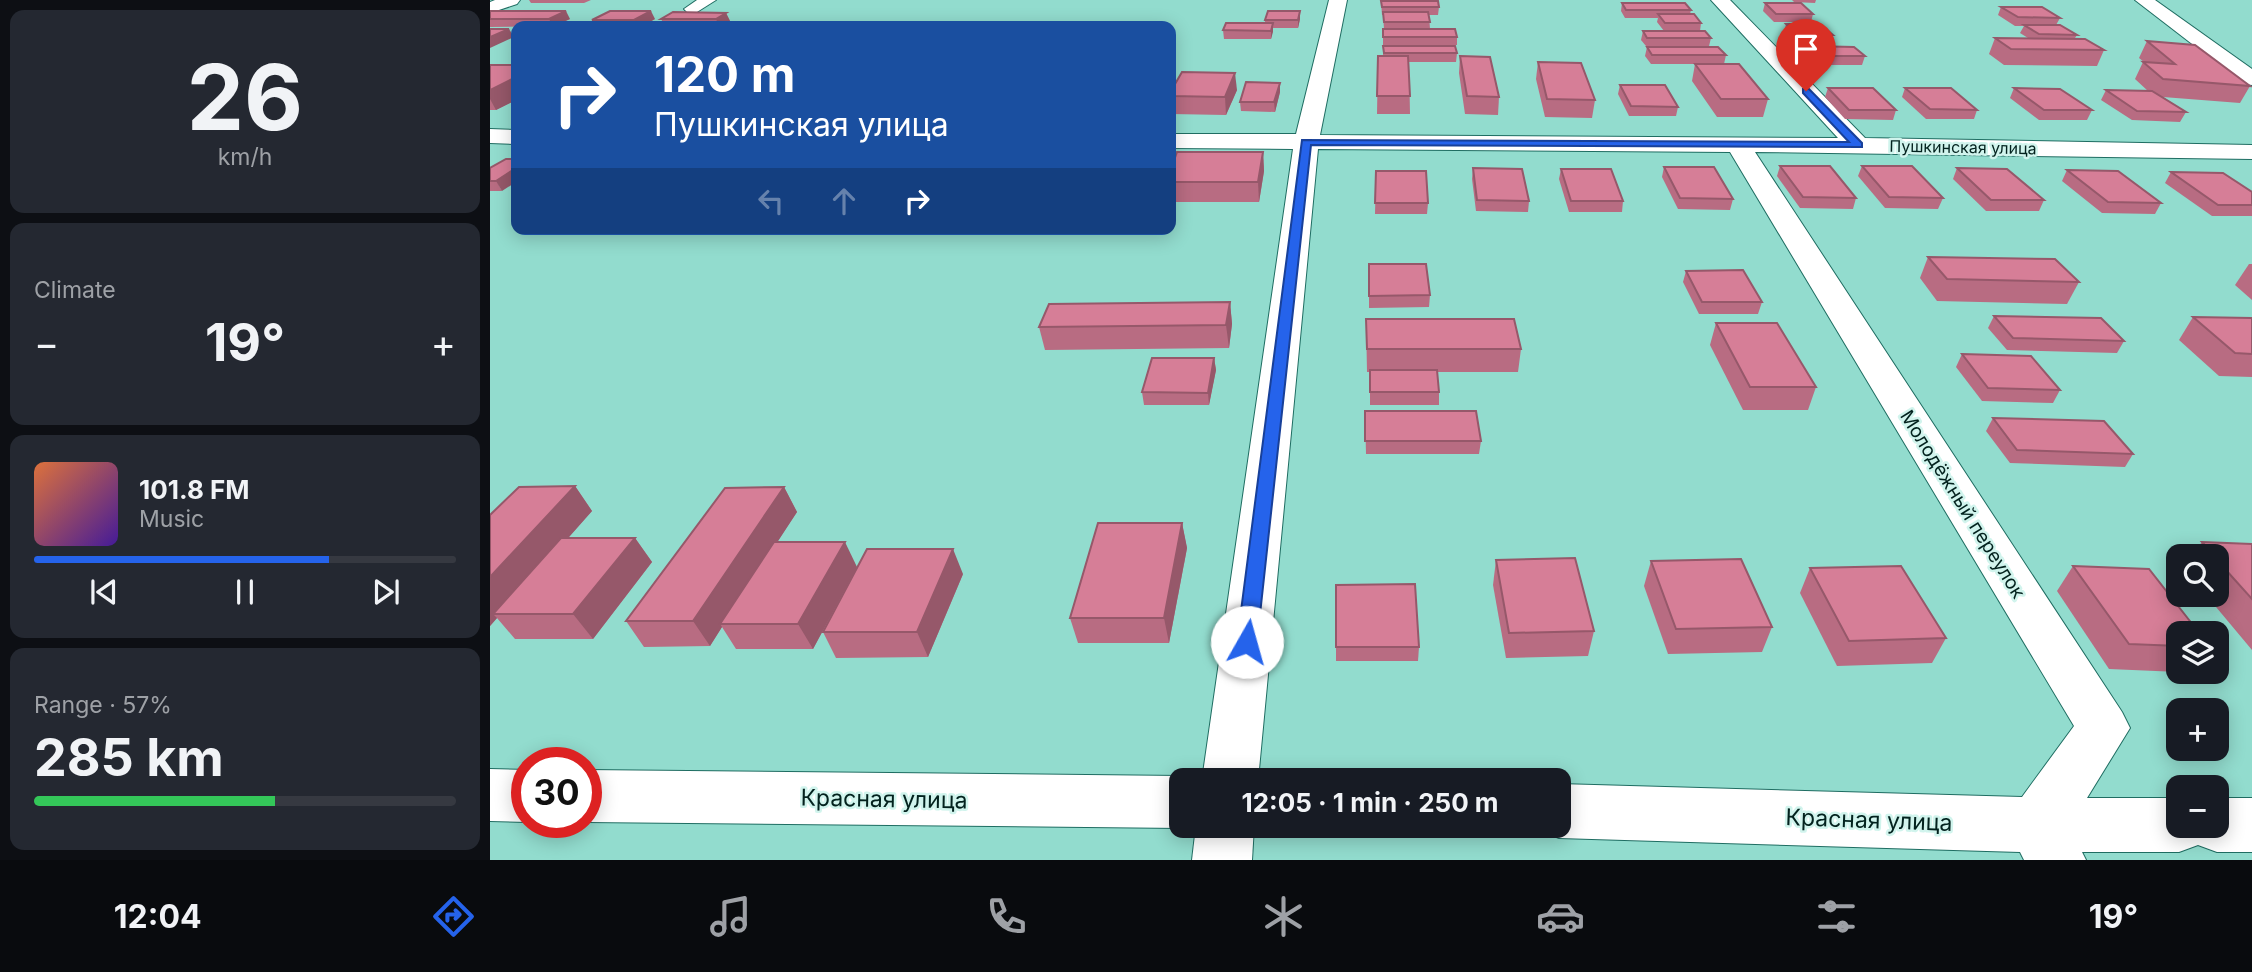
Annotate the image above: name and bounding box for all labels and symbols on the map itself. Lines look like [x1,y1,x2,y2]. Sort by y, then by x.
pin [1776,19,1836,91]
street label: Пушкинская улица [1889,136,2037,158]
street label: Молодёжный переулок [1895,406,2030,603]
position arrow [1210,605,1284,679]
speed limit sign: 30 [511,747,602,838]
street label: Красная улица [800,784,968,814]
street label: Красная улица [1785,803,1953,837]

